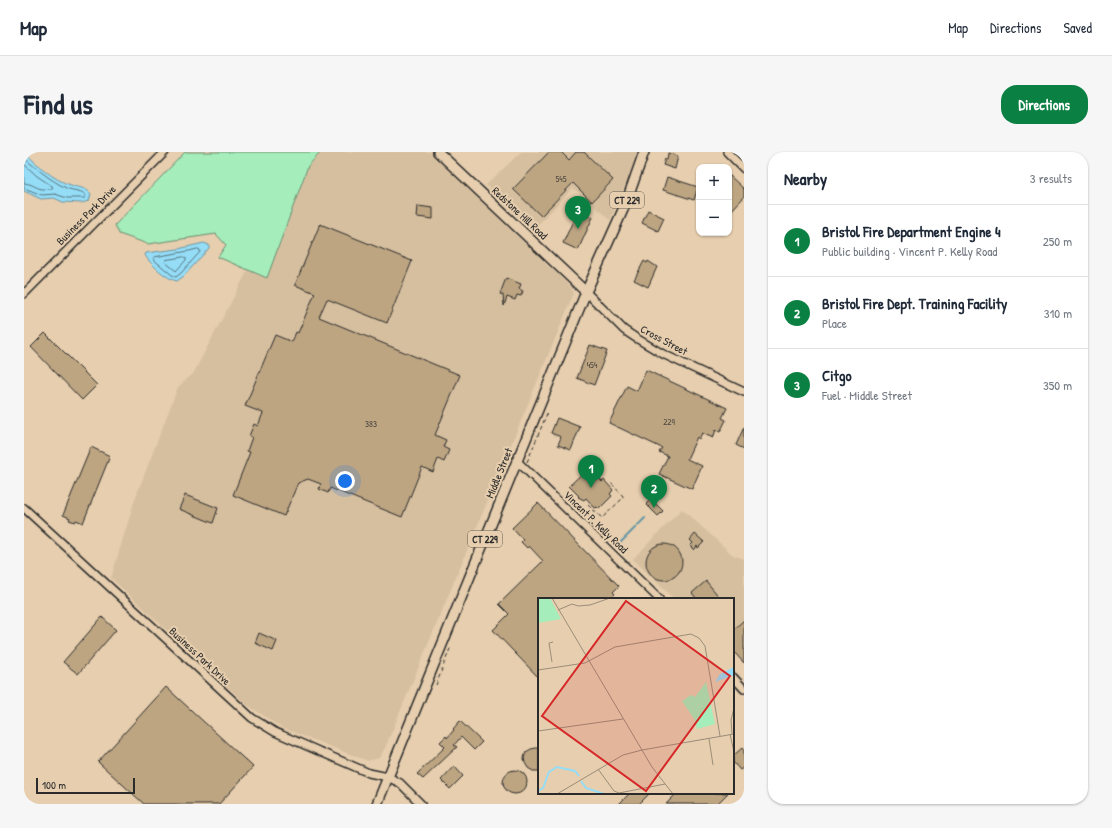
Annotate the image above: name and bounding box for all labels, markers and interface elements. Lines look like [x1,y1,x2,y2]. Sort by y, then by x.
text: Map [20,15,47,41]
text: Map [948,18,968,37]
text: Directions [990,18,1041,37]
text: Saved [1063,18,1092,37]
text: Find us [24,85,93,123]
button: Directions [1001,85,1088,124]
map controls [696,164,732,236]
button: + [696,164,732,200]
text: Nearby [784,167,827,190]
text: 3 results [1030,169,1072,187]
house number: 545 [556,173,567,185]
street label: Business Park Drive [53,182,119,248]
street label: Redstone Hill Road [489,184,551,243]
road number: CT 229 [610,192,644,208]
pin: 3 [565,196,591,229]
button: − [696,200,732,236]
text: Bristol Fire Department Engine 4 [822,221,1001,242]
text: 1 [795,232,799,250]
text: 250 m [1043,232,1072,250]
text: Public building · Vincent P. Kelly Road [822,242,997,260]
text: Bristol Fire Dept. Training Facility [822,293,1007,314]
text: 2 [794,304,800,322]
text: 310 m [1044,304,1072,322]
text: Place [822,314,847,332]
street label: Cross Street [638,322,690,358]
house number: 454 [587,359,598,371]
text: Citgo [822,365,851,386]
text: 3 [794,376,800,394]
text: 350 m [1043,376,1072,394]
text: Fuel · Middle Street [822,386,912,404]
house number: 229 [663,416,676,428]
house number: 383 [365,418,377,430]
street label: Middle Street [483,446,516,500]
pin: 1 [578,455,604,488]
your location [335,471,355,491]
pin: 2 [641,475,667,508]
street label: Vincent P. Kelly Road [561,488,632,557]
road number: CT 229 [468,531,502,547]
inset map [538,598,734,794]
street label: Business Park Drive [166,624,234,688]
scale bar [36,776,135,795]
text: 100 m [42,778,66,792]

